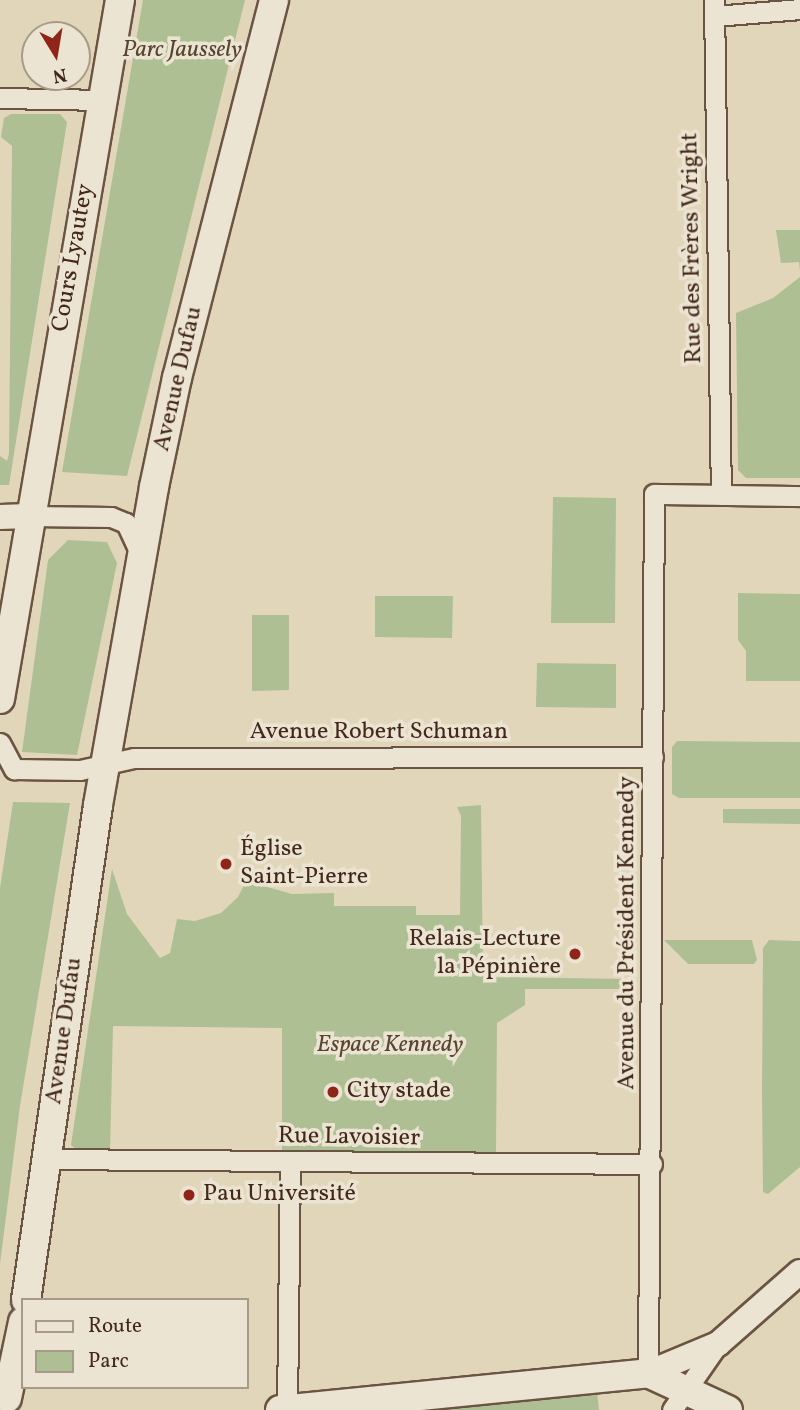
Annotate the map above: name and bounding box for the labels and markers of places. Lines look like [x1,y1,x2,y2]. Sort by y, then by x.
place label: Église Saint-Pierre [240,836,368,892]
marker: Église Saint-Pierre [218,856,234,872]
place label: Relais-Lecture la Pépinière [409,926,561,982]
marker: Relais-Lecture la Pépinière [567,946,583,962]
place label: City stade [347,1078,452,1106]
marker: City stade [325,1084,341,1100]
place label: Pau Université [203,1181,356,1209]
marker: Pau Université [181,1187,197,1203]

